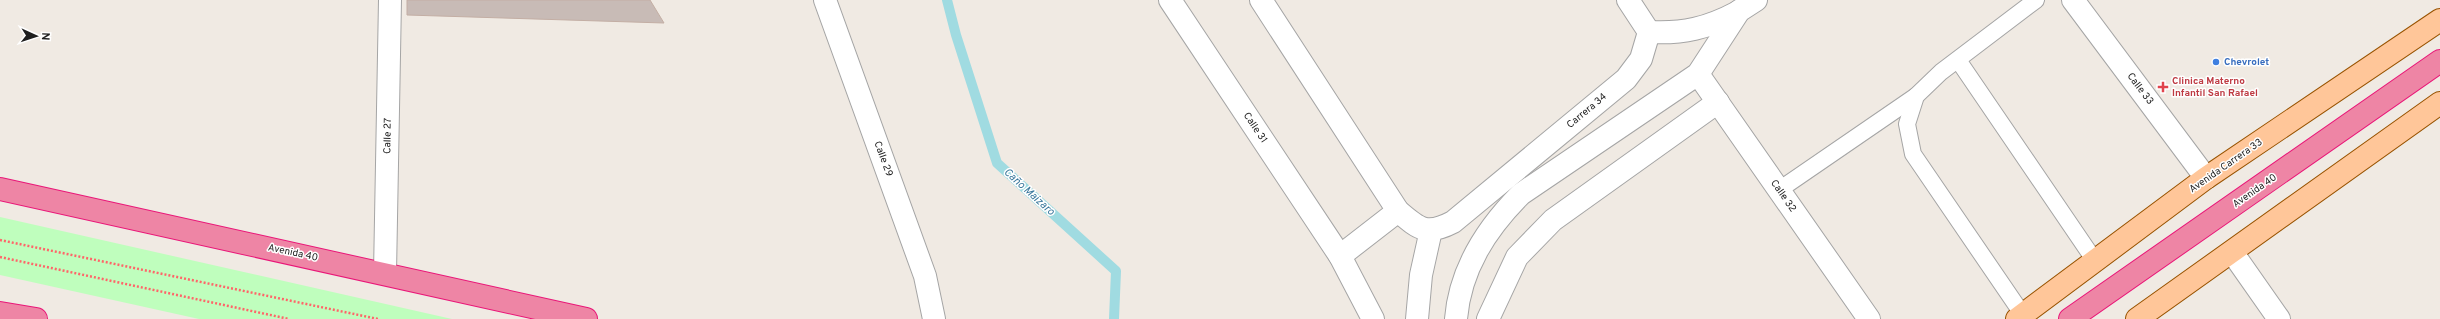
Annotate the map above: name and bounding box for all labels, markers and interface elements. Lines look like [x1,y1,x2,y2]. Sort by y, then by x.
north arrow [16,16,56,56]
text: N [38,32,52,41]
place label: Chevrolet [2224,56,2269,69]
marker: Chevrolet [2211,57,2221,67]
street label: Calle 33 [2124,70,2156,108]
place label: Clinica Materno Infantil San Rafael [2172,75,2258,100]
marker: Clinica Materno Infantil San Rafael [2157,81,2169,93]
street label: Carrera 34 [1564,90,1610,132]
street label: Calle 31 [1240,110,1270,146]
street label: Calle 27 [381,118,395,154]
street label: Avenida Carrera 33 [2187,136,2265,196]
street label: Calle 29 [871,139,895,179]
water label: Caño Maizaro [1000,165,1058,219]
street label: Avenida 40 [2230,171,2280,211]
street label: Calle 32 [1767,177,1799,215]
street label: Avenida 40 [267,241,319,265]

